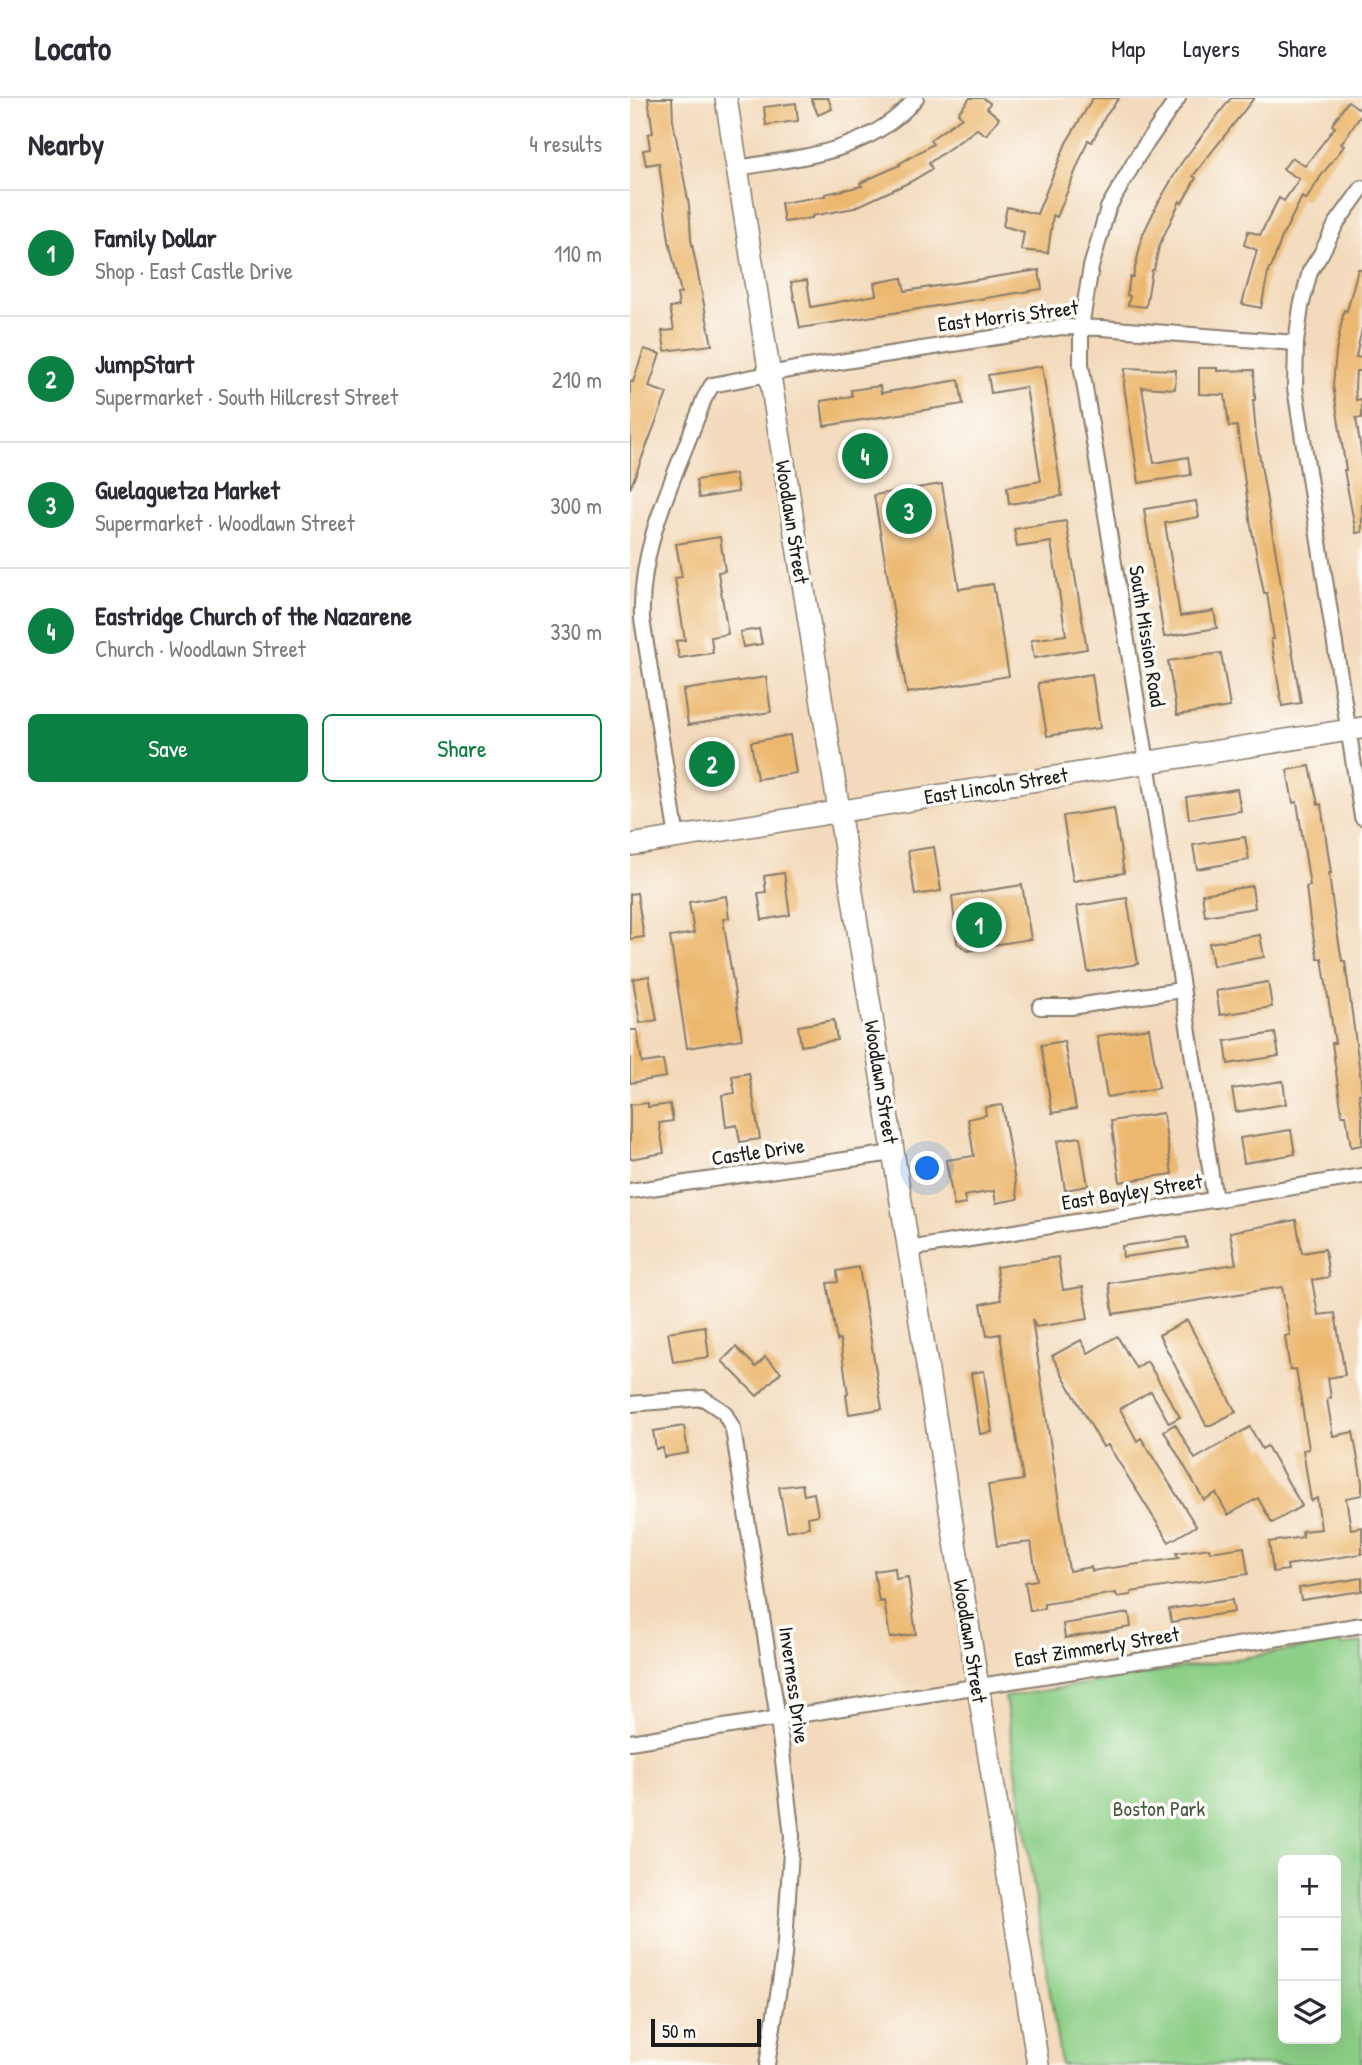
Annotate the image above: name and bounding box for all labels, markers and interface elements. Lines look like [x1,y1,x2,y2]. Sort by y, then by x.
text: Locato [35,26,111,70]
text: Map [1111,32,1145,64]
text: Layers [1183,32,1240,64]
text: Share [1278,32,1327,64]
text: Nearby [28,124,104,164]
text: 4 results [529,128,602,159]
text: Family Dollar [95,220,217,255]
text: 1 [47,238,55,269]
text: 110 m [554,238,602,269]
text: Shop · East Castle Drive [95,255,293,286]
street label: East Morris Street [936,292,1081,339]
text: JumpStart [95,346,194,381]
text: 2 [46,364,56,395]
text: 210 m [552,364,602,395]
text: Supermarket · South Hillcrest Street [95,381,398,412]
pin: 4 [842,430,888,482]
street label: Woodlawn Street [768,458,817,587]
text: Guelaguetza Market [95,472,280,507]
pin: 3 [886,485,932,537]
text: 3 [46,490,56,521]
text: 300 m [550,490,602,521]
text: Supermarket · Woodlawn Street [95,507,355,538]
street label: South Mission Road [1122,563,1173,709]
text: Eastridge Church of the Nazarene [95,598,412,633]
text: 4 [47,616,55,647]
text: 330 m [550,616,602,647]
text: Church · Woodlawn Street [95,633,306,664]
button: Save [28,714,308,782]
button: Share [322,714,602,782]
pin: 2 [689,738,735,790]
street label: East Lincoln Street [922,760,1071,811]
pin: 1 [956,899,1002,951]
street label: Woodlawn Street [857,1018,906,1147]
street label: Castle Drive [710,1131,806,1172]
your location [910,1151,944,1185]
street label: East Bayley Street [1060,1166,1205,1217]
street label: Woodlawn Street [946,1577,995,1706]
street label: East Zimmerly Street [1013,1619,1182,1674]
street label: Inverness Drive [772,1625,817,1745]
park label: Boston Park [1113,1794,1205,1823]
map controls [1278,1855,1341,2044]
button: + [1278,1855,1341,1918]
button: − [1278,1918,1341,1981]
button: layers [1278,1981,1341,2044]
scale bar [651,2016,761,2048]
text: 50 m [662,2018,696,2044]

